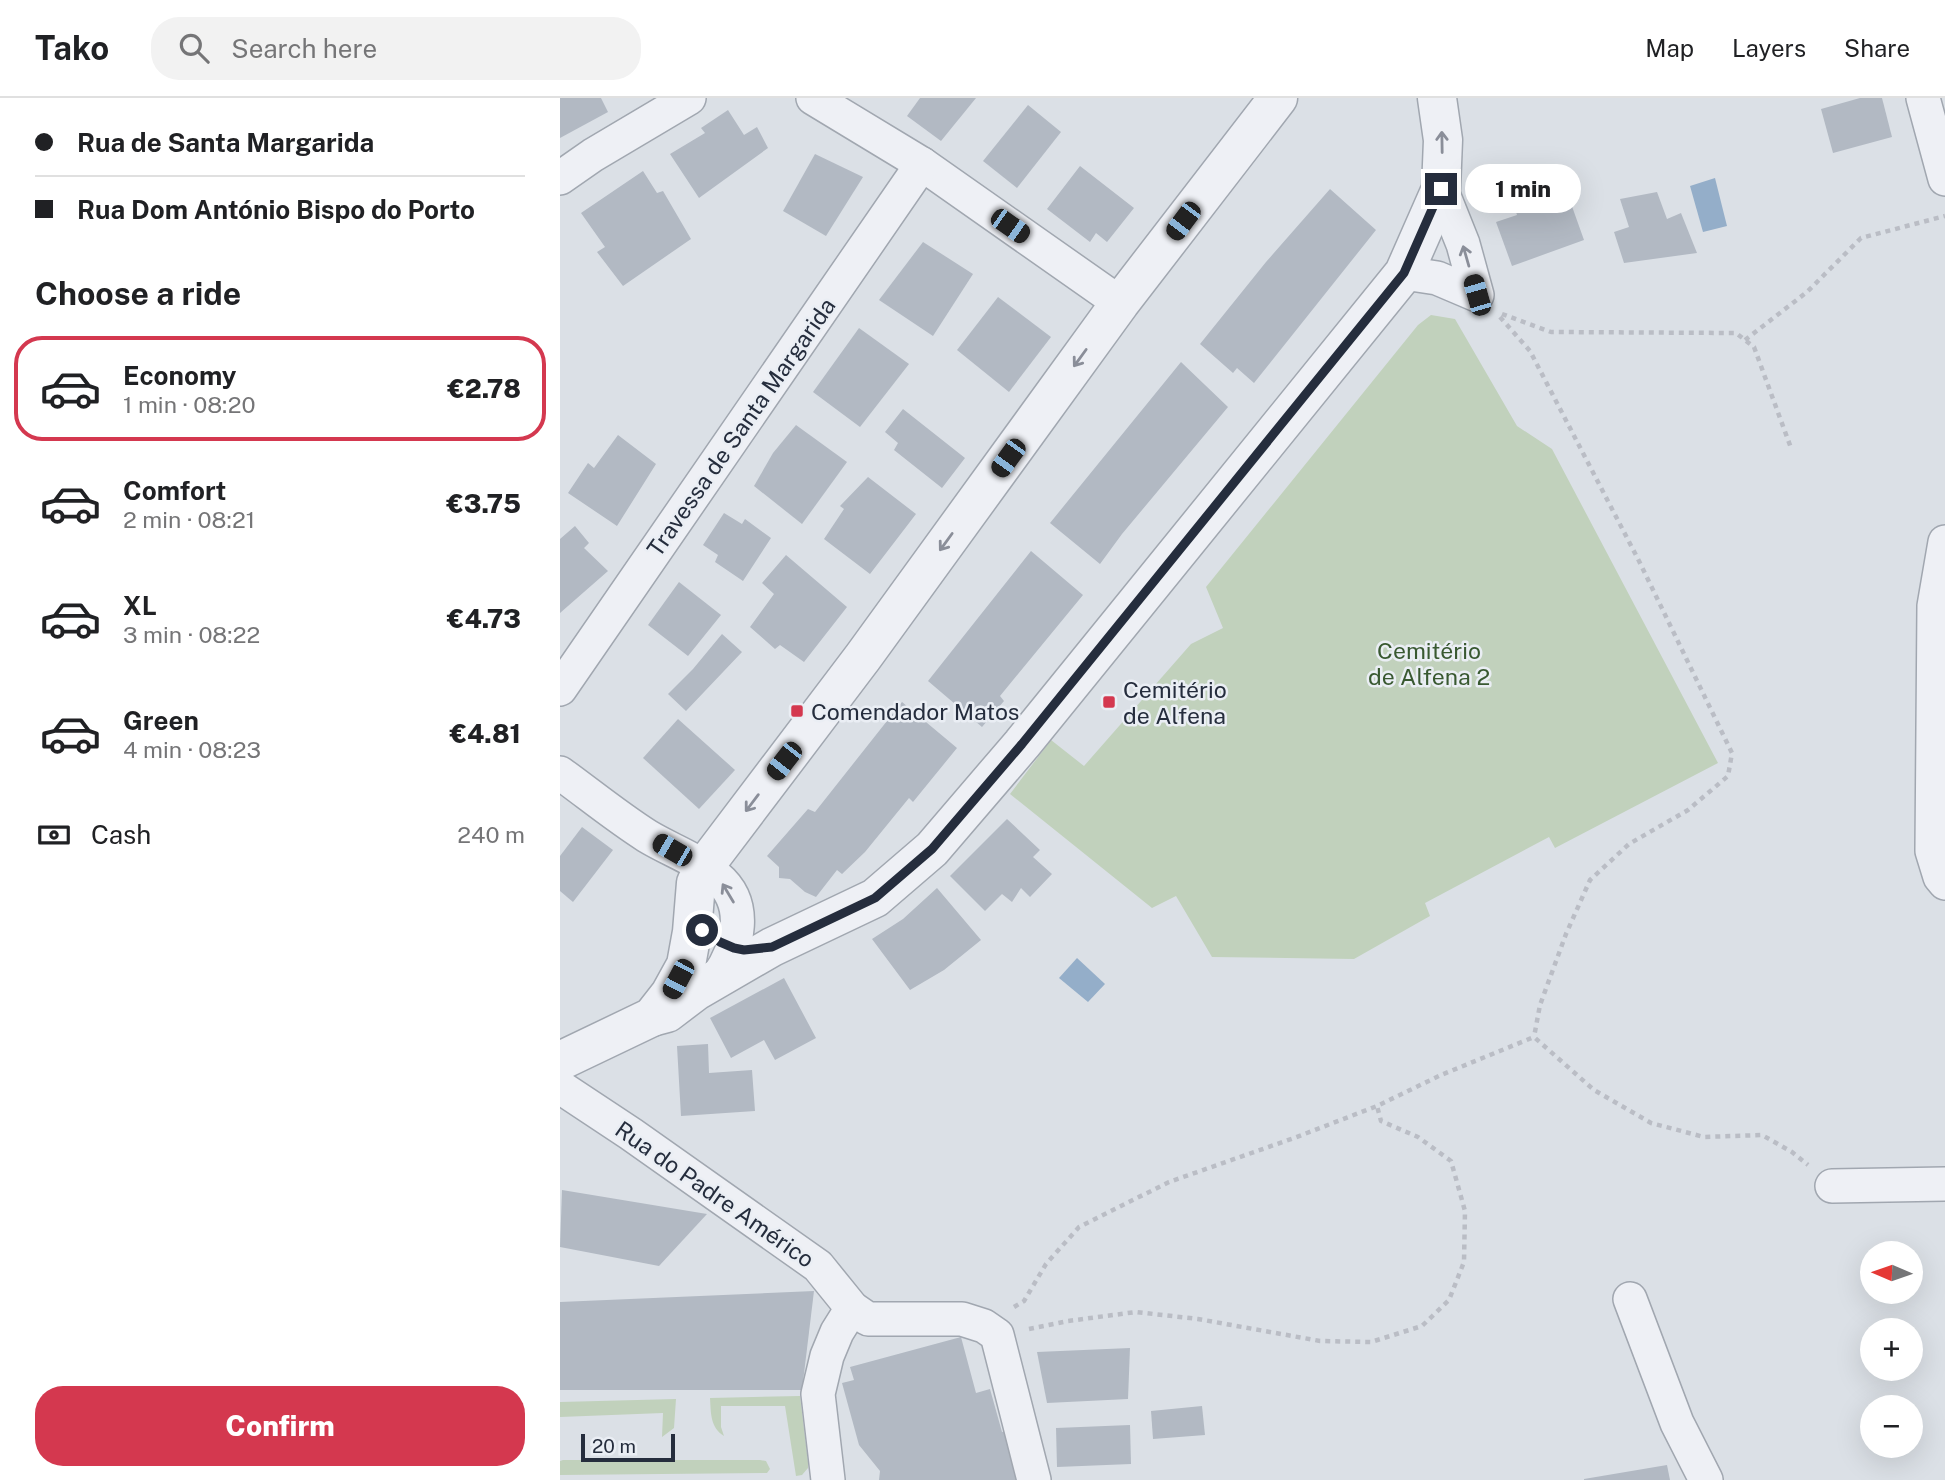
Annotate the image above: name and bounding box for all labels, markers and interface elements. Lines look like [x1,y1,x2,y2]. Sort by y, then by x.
search box [151,17,641,80]
text: Tako [35,29,109,67]
icon: search [175,29,213,67]
text: Search here [231,33,377,64]
text: Map [1645,34,1694,62]
text: Layers [1732,34,1806,62]
text: Share [1844,34,1910,62]
text: Rua de Santa Margarida [77,127,374,158]
one-way arrow [1435,131,1449,154]
callout: 1 min [1466,164,1581,214]
route end [1425,173,1457,205]
text: 1 min [1495,175,1551,202]
text: Rua Dom António Bispo do Porto [77,194,475,225]
car [1162,198,1205,244]
car [987,205,1034,247]
one-way arrow [1458,245,1471,267]
car [1462,272,1493,318]
text: Choose a ride [35,275,241,312]
street label: Travessa de Santa Margarida [641,293,841,561]
one-way arrow [1073,349,1088,368]
icon: car [39,357,102,420]
text: Economy [123,360,236,391]
text: €2.78 [447,373,521,404]
text: 1 min · 08:20 [123,391,256,418]
car [988,435,1029,481]
icon: car [39,472,102,535]
text: Comfort [123,475,226,506]
text: €3.75 [446,488,521,519]
text: 2 min · 08:21 [123,506,255,533]
one-way arrow [939,533,954,551]
icon: car [39,587,102,650]
text: XL [123,590,157,621]
text: €4.73 [447,603,521,634]
text: 3 min · 08:22 [123,621,260,648]
park label: Cemitério de Alfena 2 [1368,637,1490,690]
place label: Cemitério de Alfena [1123,676,1227,729]
marker: Cemitério de Alfena [1101,694,1117,710]
place label: Comendador Matos [811,698,1019,725]
icon: car [39,702,102,765]
marker: Comendador Matos [789,703,805,719]
text: Green [123,705,199,736]
text: €4.81 [449,718,521,749]
text: 4 min · 08:23 [123,736,261,763]
car [763,738,806,784]
one-way arrow [744,794,759,812]
icon: cash [35,816,73,854]
text: Cash [91,819,151,850]
text: 240 m [457,821,525,848]
car [649,830,696,870]
one-way arrow [721,883,735,903]
route start [686,914,718,946]
car [659,956,698,1002]
street label: Rua do Padre Américo [610,1115,820,1273]
north arrow [1860,1241,1923,1304]
map controls [1860,1241,1923,1458]
button: + [1860,1318,1923,1381]
button: Confirm [35,1386,525,1466]
button: − [1860,1395,1923,1458]
scale bar [581,1431,676,1463]
text: 20 m [592,1435,636,1457]

